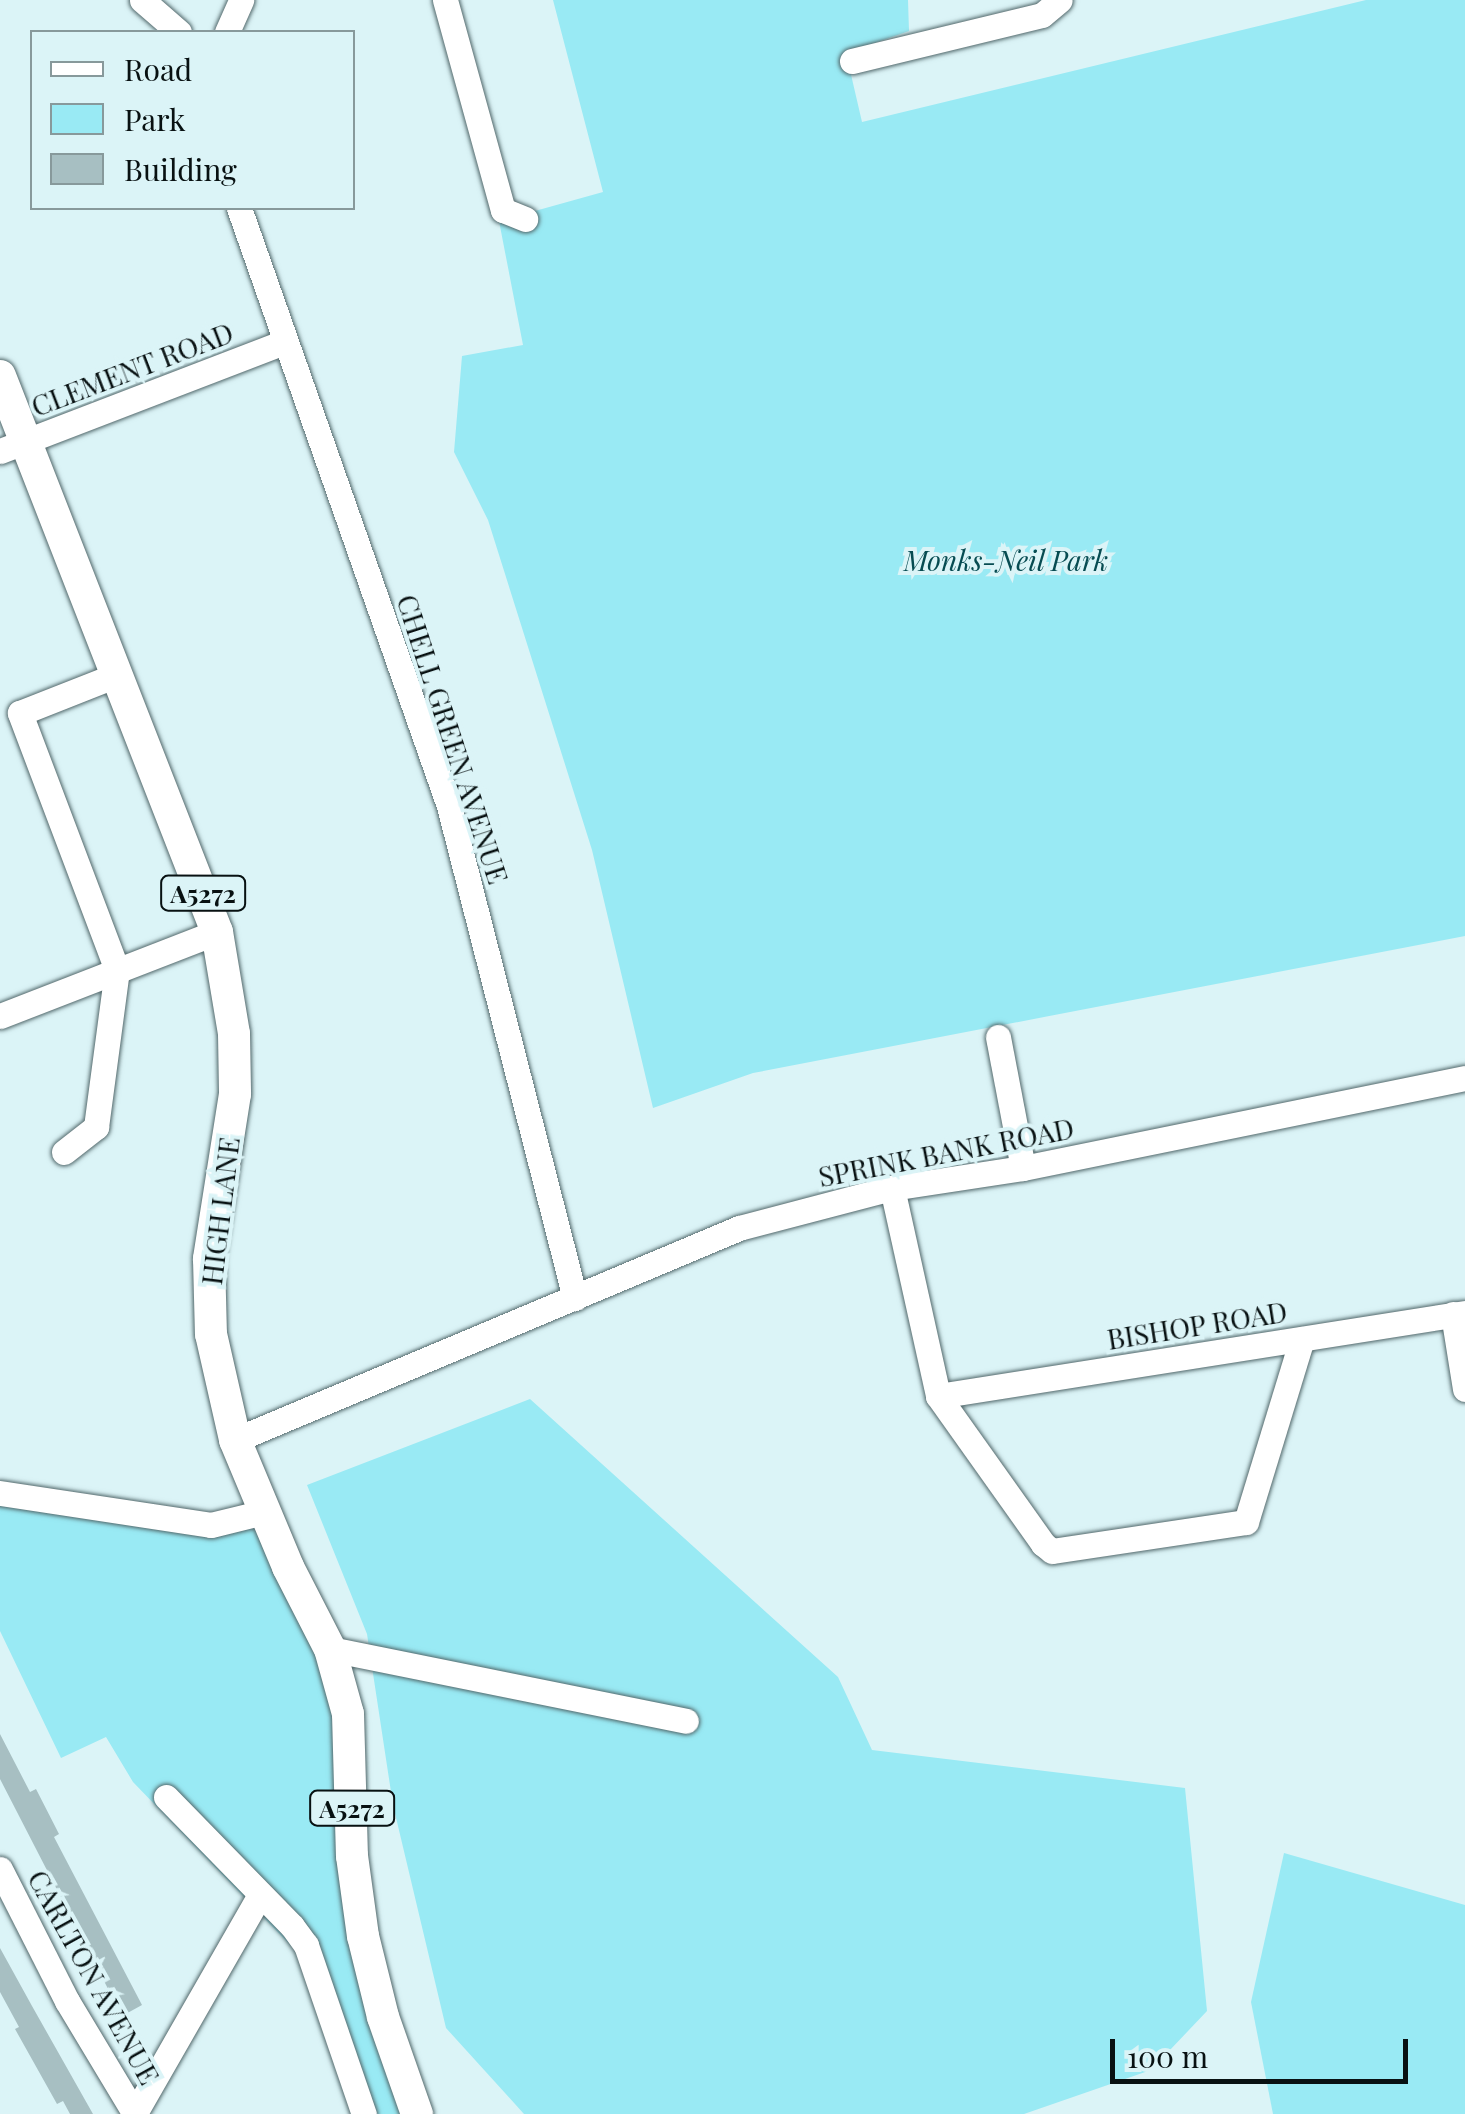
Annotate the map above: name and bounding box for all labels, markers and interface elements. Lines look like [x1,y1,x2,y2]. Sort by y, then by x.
legend [30,30,355,210]
text: Road [124,49,192,89]
text: Park [124,99,186,139]
text: Building [124,149,237,189]
street label: CLEMENT ROAD [26,315,238,423]
park label: Monks-Neil Park [903,543,1109,577]
street label: CHELL GREEN AVENUE [390,590,516,888]
road number: A5272 [158,873,248,913]
street label: SPRINK BANK ROAD [815,1111,1077,1193]
street label: HIGH LANE [194,1135,246,1287]
street label: BISHOP ROAD [1104,1294,1290,1356]
road number: A5272 [307,1788,397,1828]
street label: CARLTON AVENUE [21,1864,167,2090]
scale bar [1115,2019,1412,2081]
text: 100 m [1127,2036,1208,2076]

